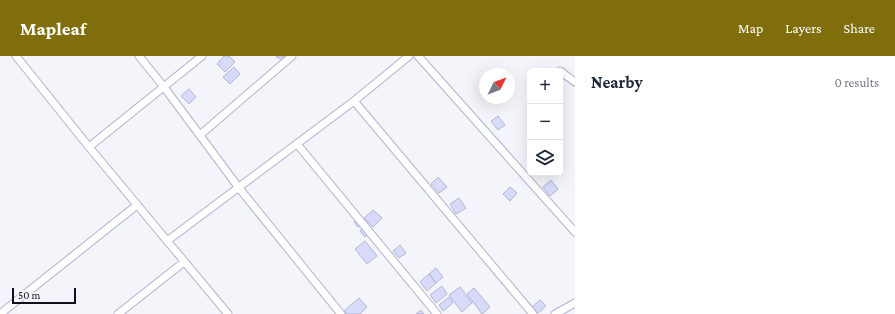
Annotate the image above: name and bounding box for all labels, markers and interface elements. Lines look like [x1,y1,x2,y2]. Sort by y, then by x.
text: Mapleaf [20,18,86,39]
text: Map [738,20,763,36]
text: Layers [785,20,822,36]
text: Share [844,20,875,36]
north arrow [479,68,515,104]
map controls [527,68,563,176]
button: + [527,68,563,104]
text: Nearby [591,73,643,92]
text: 0 results [834,75,879,90]
button: − [527,104,563,140]
button: layers [527,140,563,176]
scale bar [12,286,76,305]
text: 50 m [18,289,40,301]

